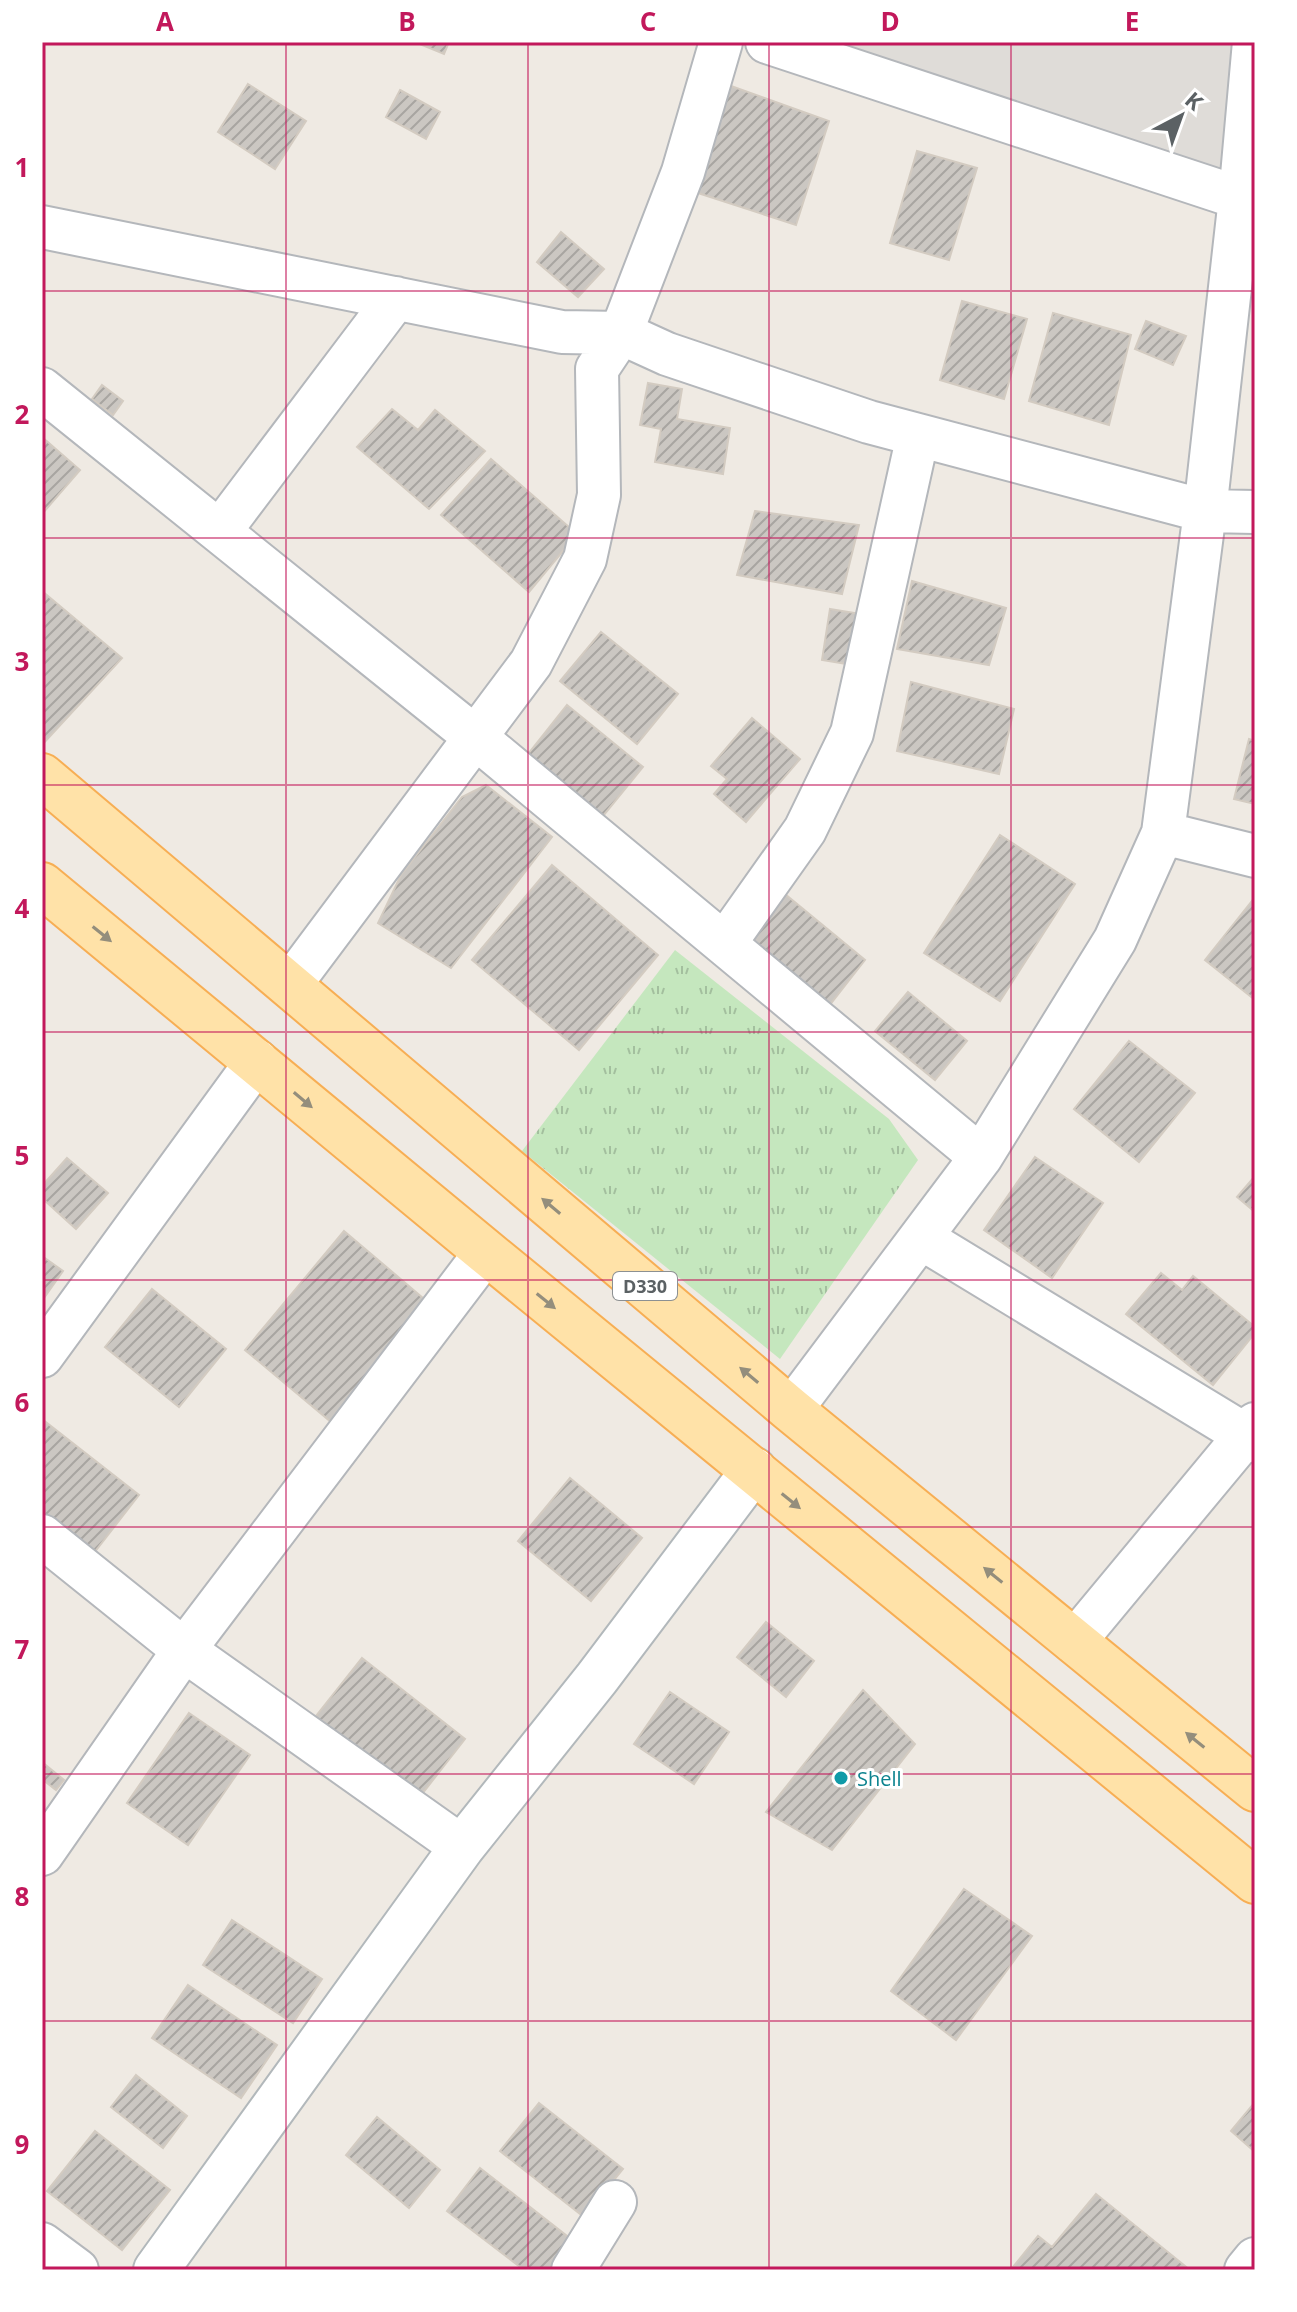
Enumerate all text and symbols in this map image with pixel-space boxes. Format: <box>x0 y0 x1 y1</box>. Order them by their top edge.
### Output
text: A <box>156 3 174 39</box>
text: B <box>398 3 416 39</box>
text: C <box>640 3 656 39</box>
text: D <box>880 3 900 39</box>
text: E <box>1125 3 1139 39</box>
north arrow <box>1141 76 1221 156</box>
text: K <box>1179 84 1210 117</box>
text: 1 <box>15 149 29 185</box>
text: 2 <box>15 396 30 432</box>
text: 3 <box>15 643 29 679</box>
text: 4 <box>15 890 30 926</box>
one-way arrow <box>92 925 112 942</box>
one-way arrow <box>293 1091 313 1108</box>
text: 5 <box>15 1137 29 1173</box>
one-way arrow <box>541 1198 561 1216</box>
road number: D330 <box>613 1272 677 1300</box>
one-way arrow <box>536 1292 556 1309</box>
one-way arrow <box>740 1366 759 1384</box>
text: 6 <box>15 1384 30 1420</box>
one-way arrow <box>781 1492 801 1509</box>
one-way arrow <box>983 1568 1003 1584</box>
text: 7 <box>15 1631 30 1667</box>
one-way arrow <box>1185 1732 1205 1749</box>
place label: Shell <box>857 1765 902 1792</box>
marker: Shell <box>832 1769 850 1787</box>
text: 8 <box>15 1878 29 1914</box>
text: 9 <box>15 2126 29 2162</box>

